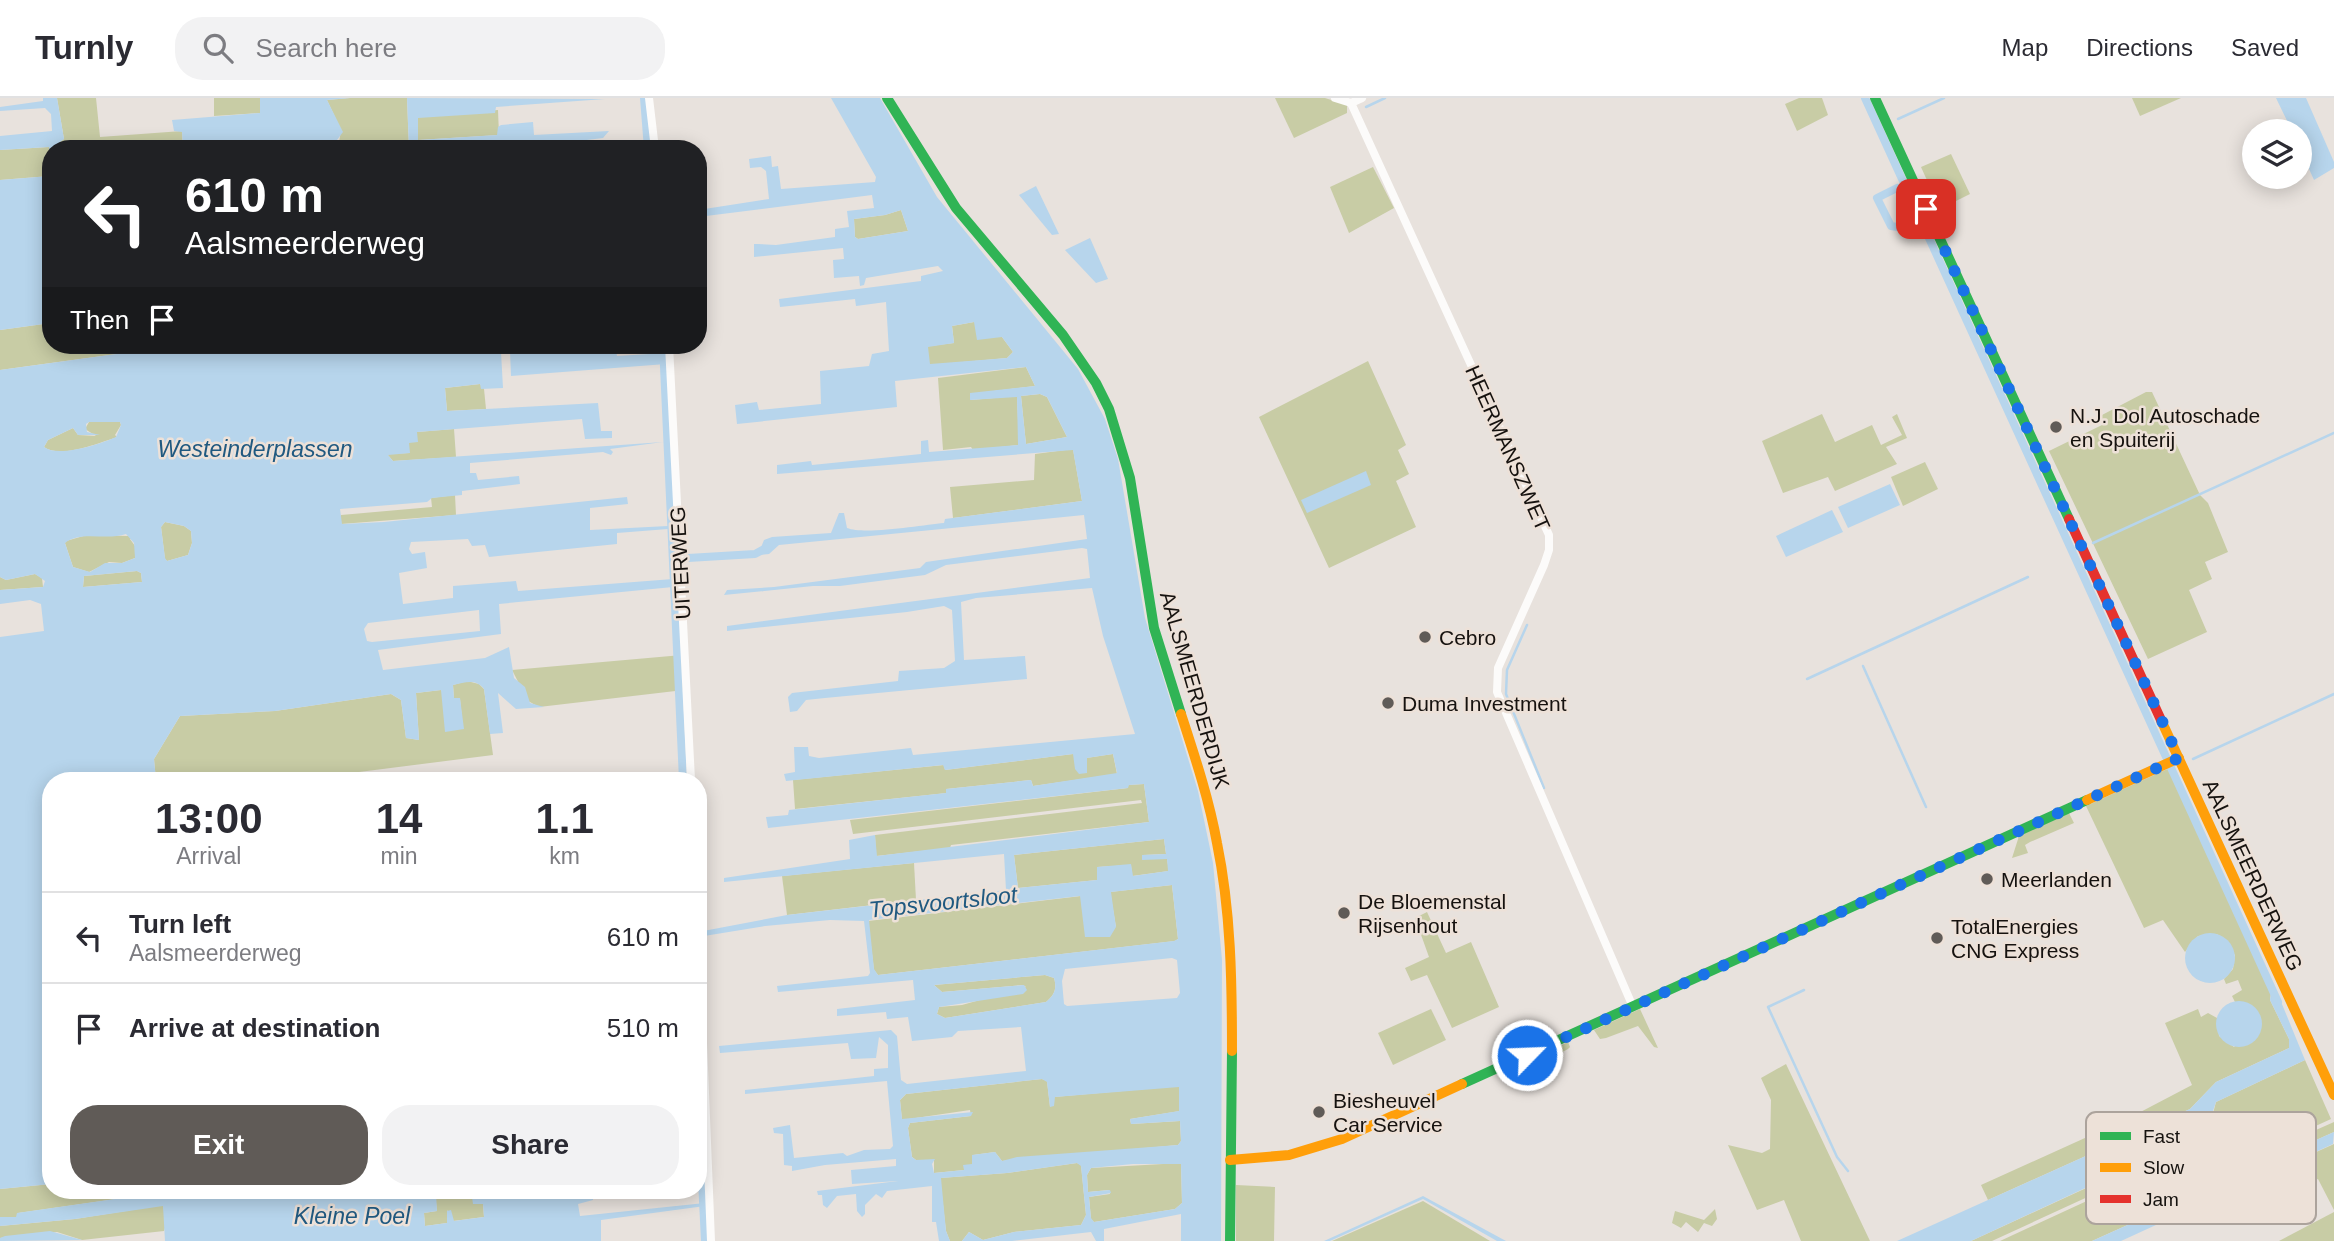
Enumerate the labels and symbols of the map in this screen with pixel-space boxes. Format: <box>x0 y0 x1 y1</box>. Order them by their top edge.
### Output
pin <box>1896 179 1956 239</box>
street label: HEERMANSZWET <box>1461 362 1555 534</box>
place label: N.J. Dol Autoschade en Spuiterij <box>2070 404 2260 451</box>
marker: N.J. Dol Autoschade en Spuiterij <box>2048 419 2064 435</box>
water label: Westeinderplassen <box>157 436 353 462</box>
street label: UITERWEG <box>666 506 694 620</box>
street label: AALSMEERDERDIJK <box>1156 589 1234 791</box>
place label: Cebro <box>1439 626 1496 649</box>
marker: Cebro <box>1417 629 1433 645</box>
place label: Duma Investment <box>1402 692 1567 715</box>
marker: Duma Investment <box>1380 695 1396 711</box>
street label: AALSMEERDERWEG <box>2199 776 2307 974</box>
place label: Meerlanden <box>2001 868 2112 891</box>
marker: Meerlanden <box>1979 871 1995 887</box>
water label: Topsvoortsloot <box>868 881 1020 923</box>
place label: De Bloemenstal Rijsenhout <box>1358 890 1506 937</box>
marker: De Bloemenstal Rijsenhout <box>1336 905 1352 921</box>
place label: TotalEnergies CNG Express <box>1951 915 2079 962</box>
marker: TotalEnergies CNG Express <box>1929 930 1945 946</box>
position arrow <box>1490 1018 1564 1092</box>
place label: Biesheuvel Car Service <box>1333 1089 1443 1136</box>
marker: Biesheuvel Car Service <box>1311 1104 1327 1120</box>
legend <box>2086 1112 2316 1224</box>
text: Fast <box>2143 1126 2181 1147</box>
text: Slow <box>2143 1157 2184 1178</box>
text: Jam <box>2143 1189 2179 1210</box>
water label: Kleine Poel <box>294 1203 411 1229</box>

